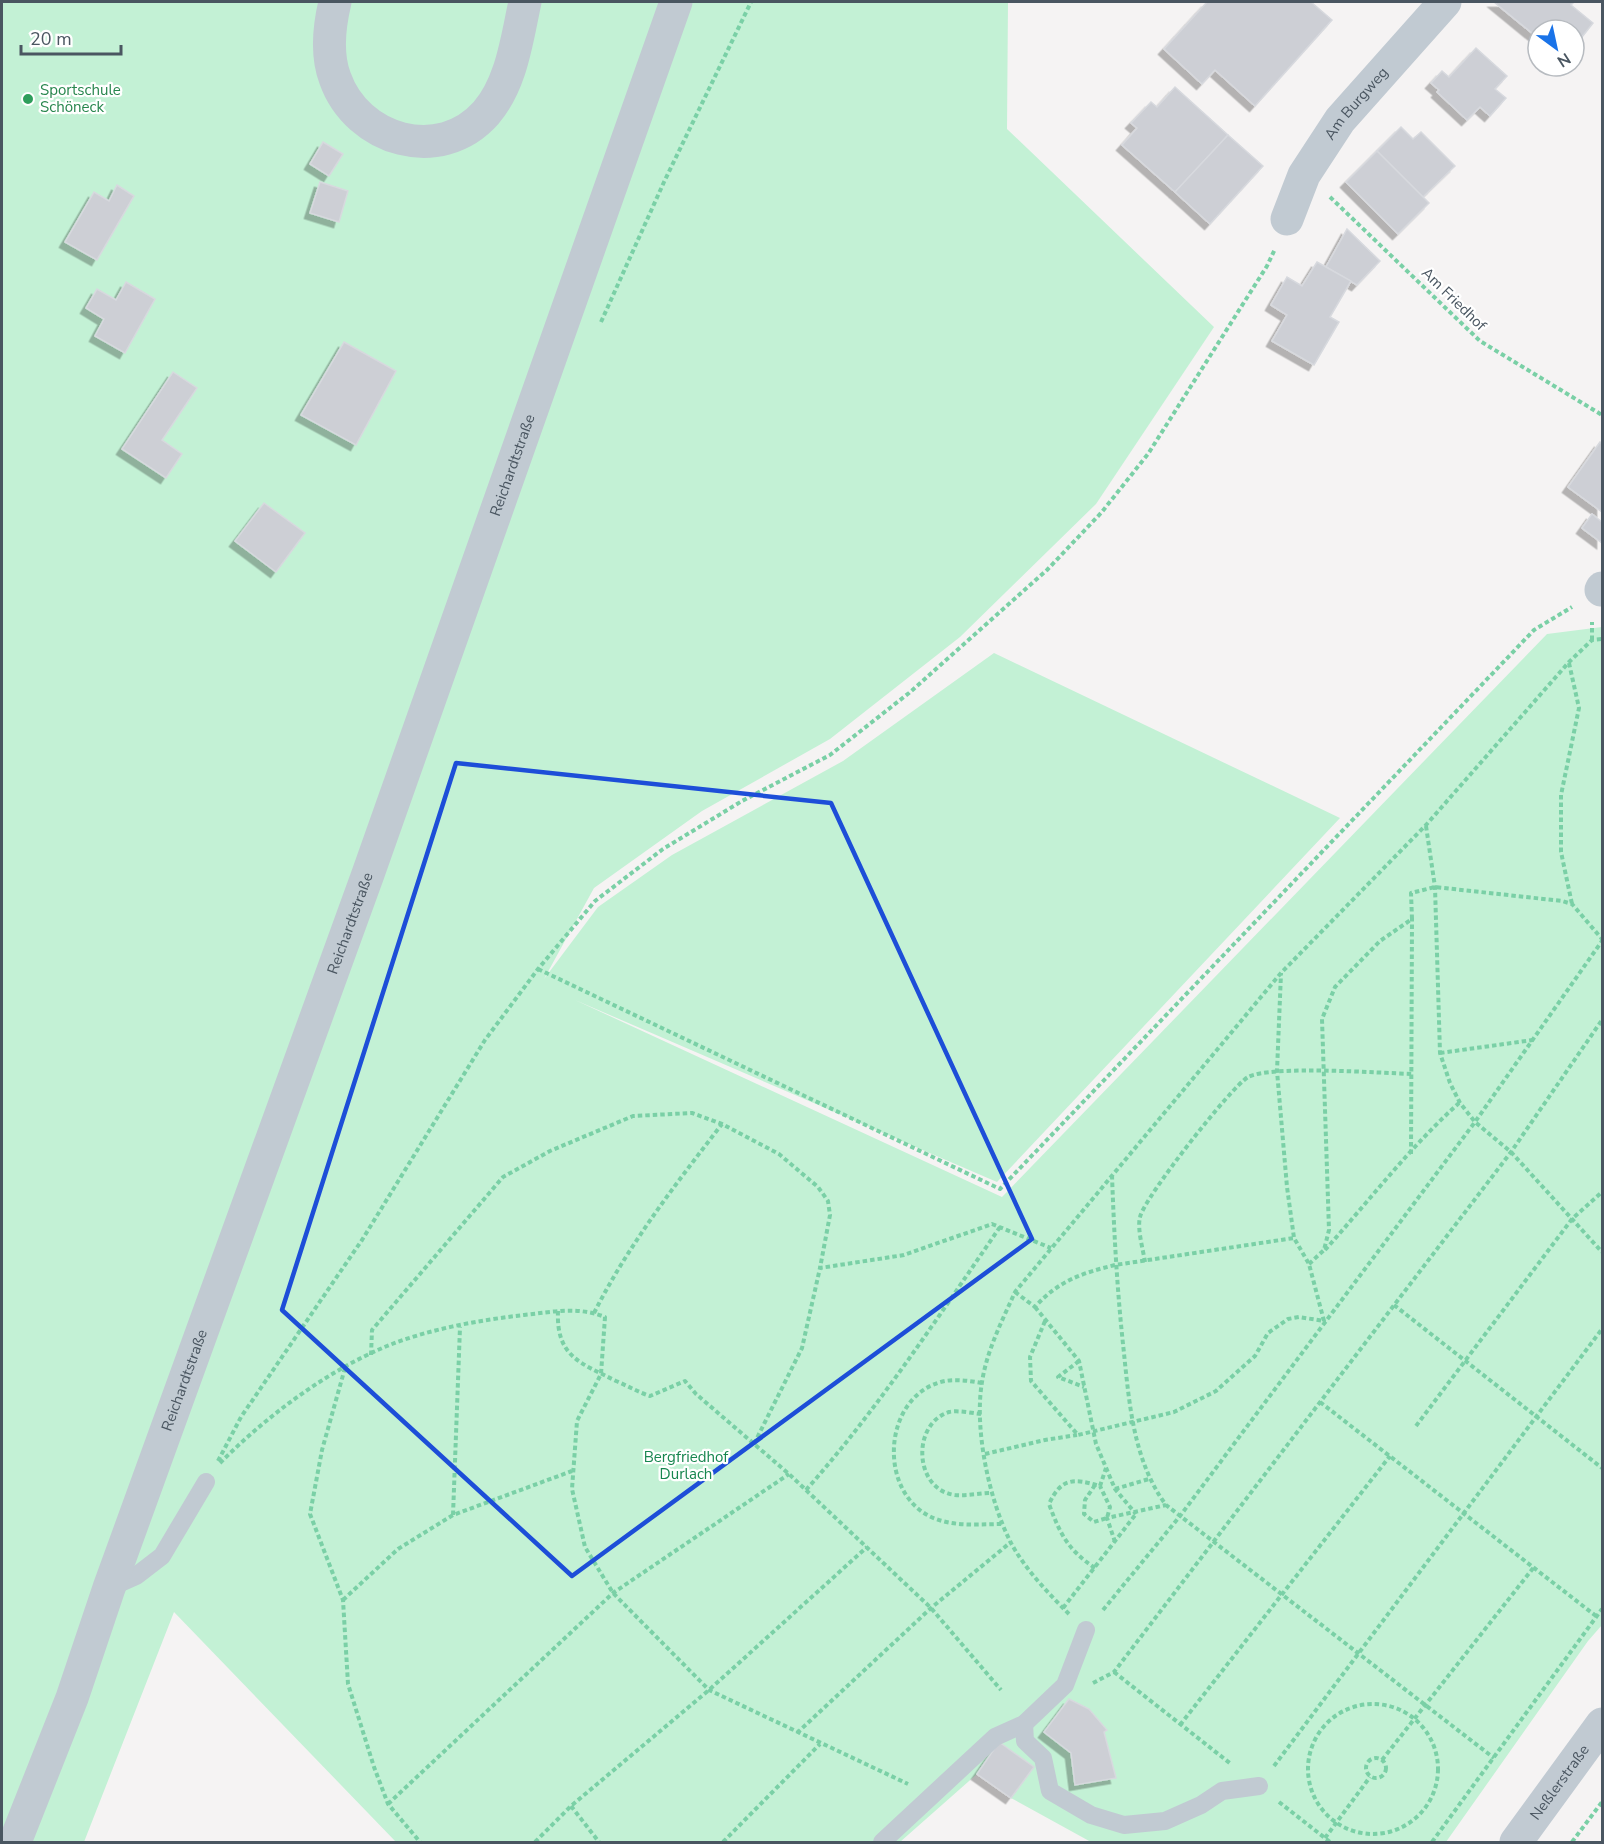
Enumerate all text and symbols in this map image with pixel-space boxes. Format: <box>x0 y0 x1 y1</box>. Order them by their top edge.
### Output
scale bar <box>21 18 122 56</box>
north arrow <box>1526 18 1586 78</box>
text: 20 m <box>30 27 72 51</box>
text: N <box>1553 47 1575 72</box>
street label: Am Burgweg <box>1320 63 1393 144</box>
place label: Sportschule Schöneck <box>40 80 121 117</box>
marker: Sportschule Schöneck <box>21 92 35 106</box>
street label: Am Friedhof <box>1417 263 1492 336</box>
street label: Reichardtstraße <box>485 411 540 519</box>
street label: Reichardtstraße <box>322 870 378 977</box>
street label: Reichardtstraße <box>157 1326 212 1434</box>
park label: Bergfriedhof Durlach <box>644 1447 729 1484</box>
street label: Neßlerstraße <box>1525 1740 1594 1824</box>

